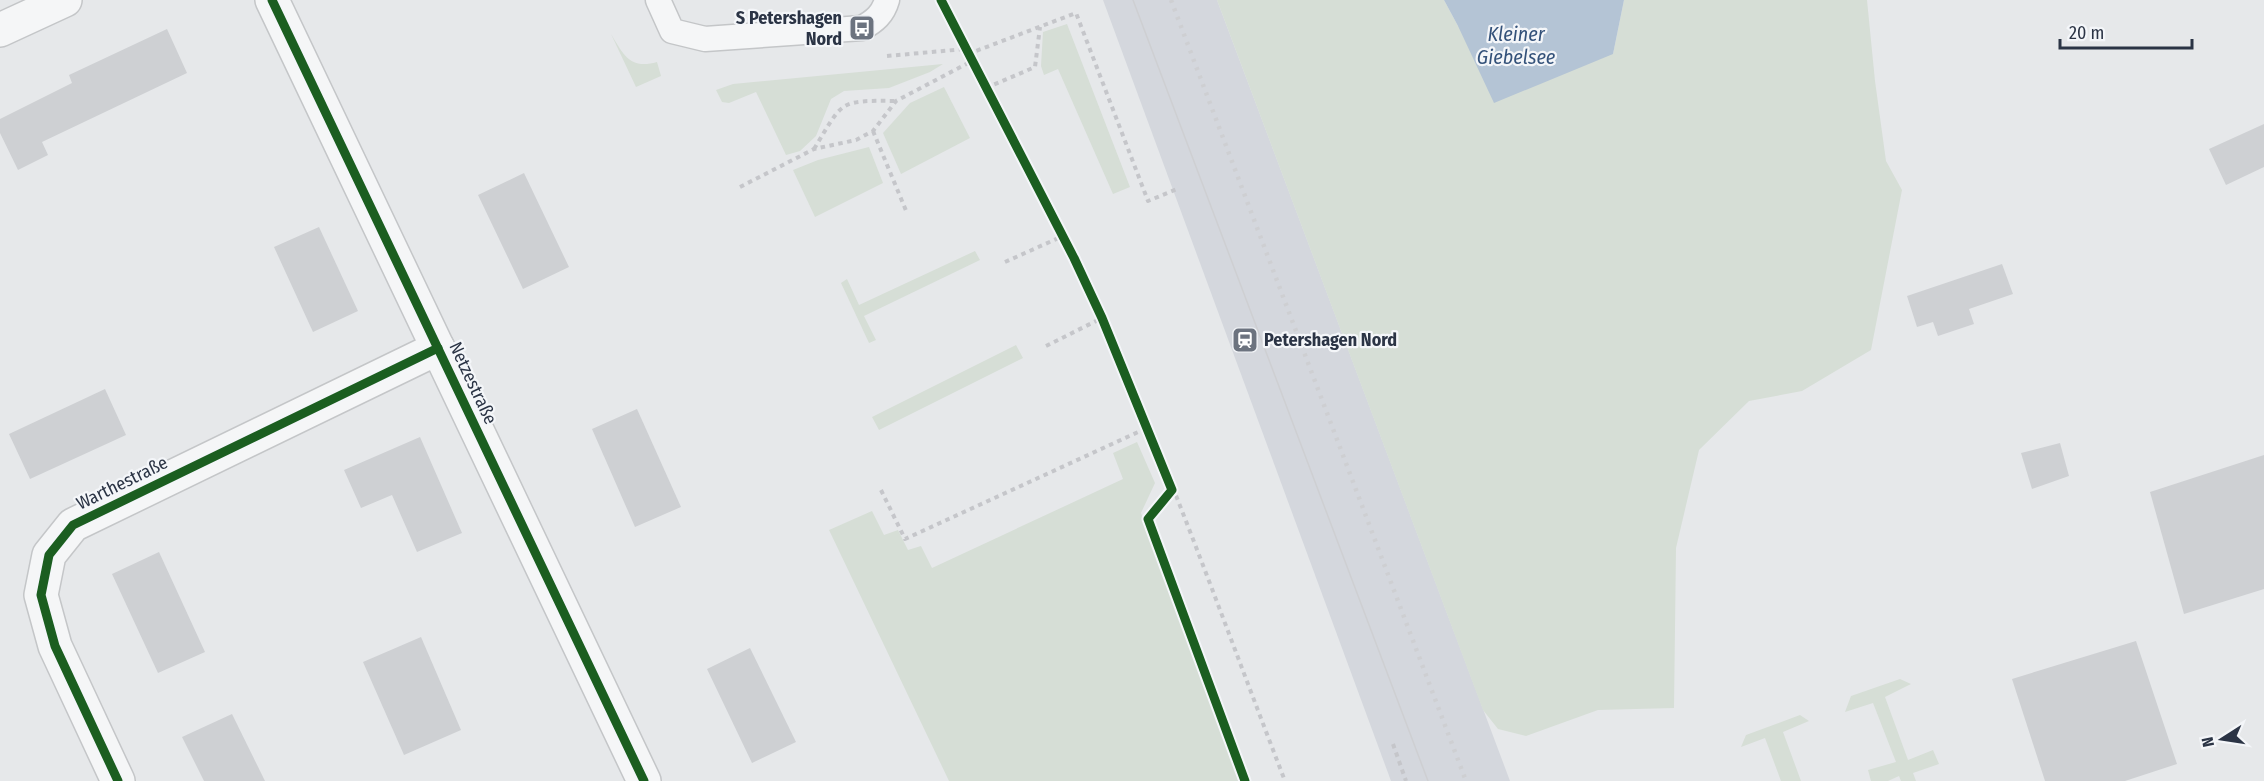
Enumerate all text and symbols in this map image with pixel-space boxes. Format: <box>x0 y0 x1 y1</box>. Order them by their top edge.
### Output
place label: S Petershagen Nord <box>736 7 842 50</box>
scale bar <box>2060 12 2192 50</box>
bus stop icon: S Petershagen Nord <box>847 13 877 43</box>
water label: Kleiner Giebelsee <box>1477 22 1556 69</box>
text: 20 m <box>2069 22 2104 44</box>
station icon: Petershagen Nord <box>1230 325 1260 355</box>
place label: Petershagen Nord <box>1264 329 1397 351</box>
street label: Netzestraße <box>444 338 502 428</box>
street label: Warthestraße <box>73 451 171 515</box>
north arrow <box>2192 709 2252 769</box>
text: N <box>2198 735 2218 749</box>

